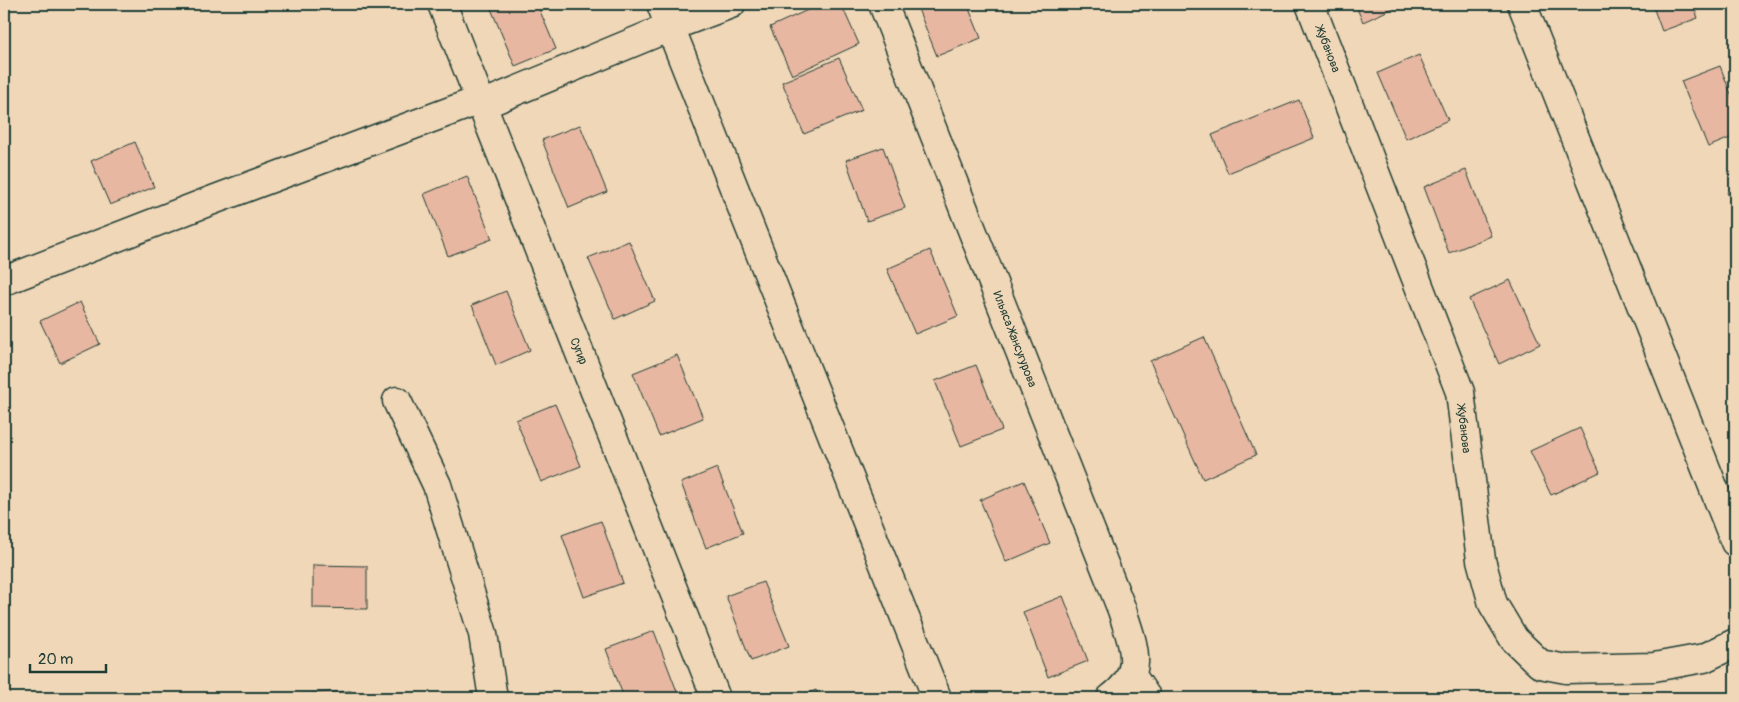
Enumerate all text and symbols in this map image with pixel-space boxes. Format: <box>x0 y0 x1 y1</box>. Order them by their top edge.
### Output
street label: Жубанова <box>1311 22 1343 75</box>
street label: Ильяса Жансугурова <box>989 289 1040 390</box>
street label: Сугир <box>566 336 591 367</box>
street label: Жубанова <box>1453 402 1474 455</box>
scale bar <box>30 642 106 674</box>
text: 20 m <box>38 650 73 669</box>

